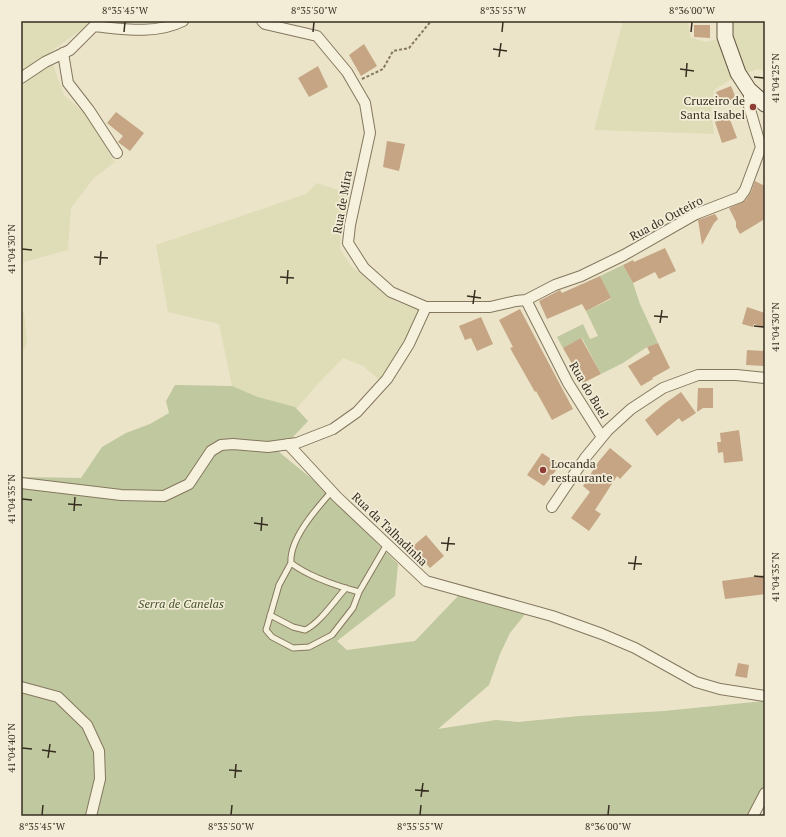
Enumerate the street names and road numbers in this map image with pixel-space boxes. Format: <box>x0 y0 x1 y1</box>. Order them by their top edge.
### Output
street label: Rua de Mira <box>329 169 355 235</box>
street label: Rua do Outeiro <box>627 192 706 244</box>
street label: Rua do Buel <box>566 359 612 421</box>
street label: Rua da Talhadinha <box>349 489 431 569</box>

